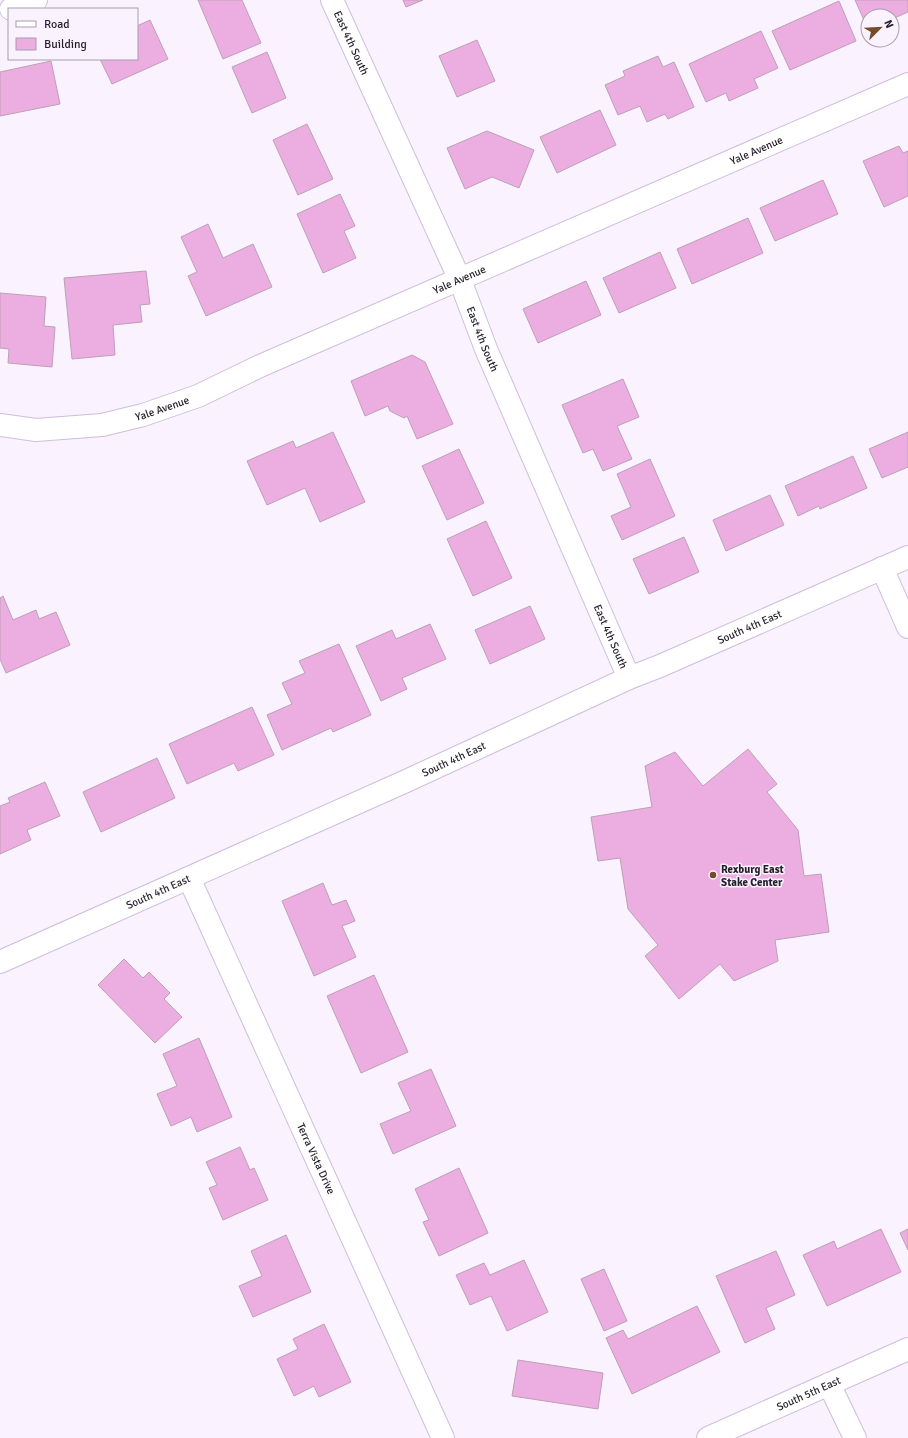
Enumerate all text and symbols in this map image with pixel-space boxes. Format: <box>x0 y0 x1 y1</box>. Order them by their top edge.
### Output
legend <box>8 8 138 60</box>
north arrow <box>860 8 900 48</box>
street label: East 4th South <box>331 9 371 77</box>
text: Road <box>44 17 70 32</box>
text: N <box>881 18 896 30</box>
text: Building <box>44 37 87 52</box>
street label: Yale Avenue <box>728 133 785 168</box>
street label: Yale Avenue <box>431 263 488 297</box>
street label: East 4th South <box>464 305 501 374</box>
street label: Yale Avenue <box>134 394 191 424</box>
street label: East 4th South <box>591 602 630 671</box>
street label: South 4th East <box>715 607 784 647</box>
street label: South 4th East <box>420 739 488 780</box>
place label: Rexburg East Stake Center <box>721 863 784 889</box>
marker: Rexburg East Stake Center <box>708 870 718 880</box>
street label: South 4th East <box>124 872 192 912</box>
street label: Terra Vista Drive <box>294 1121 338 1196</box>
street label: South 5th East <box>775 1374 843 1414</box>

